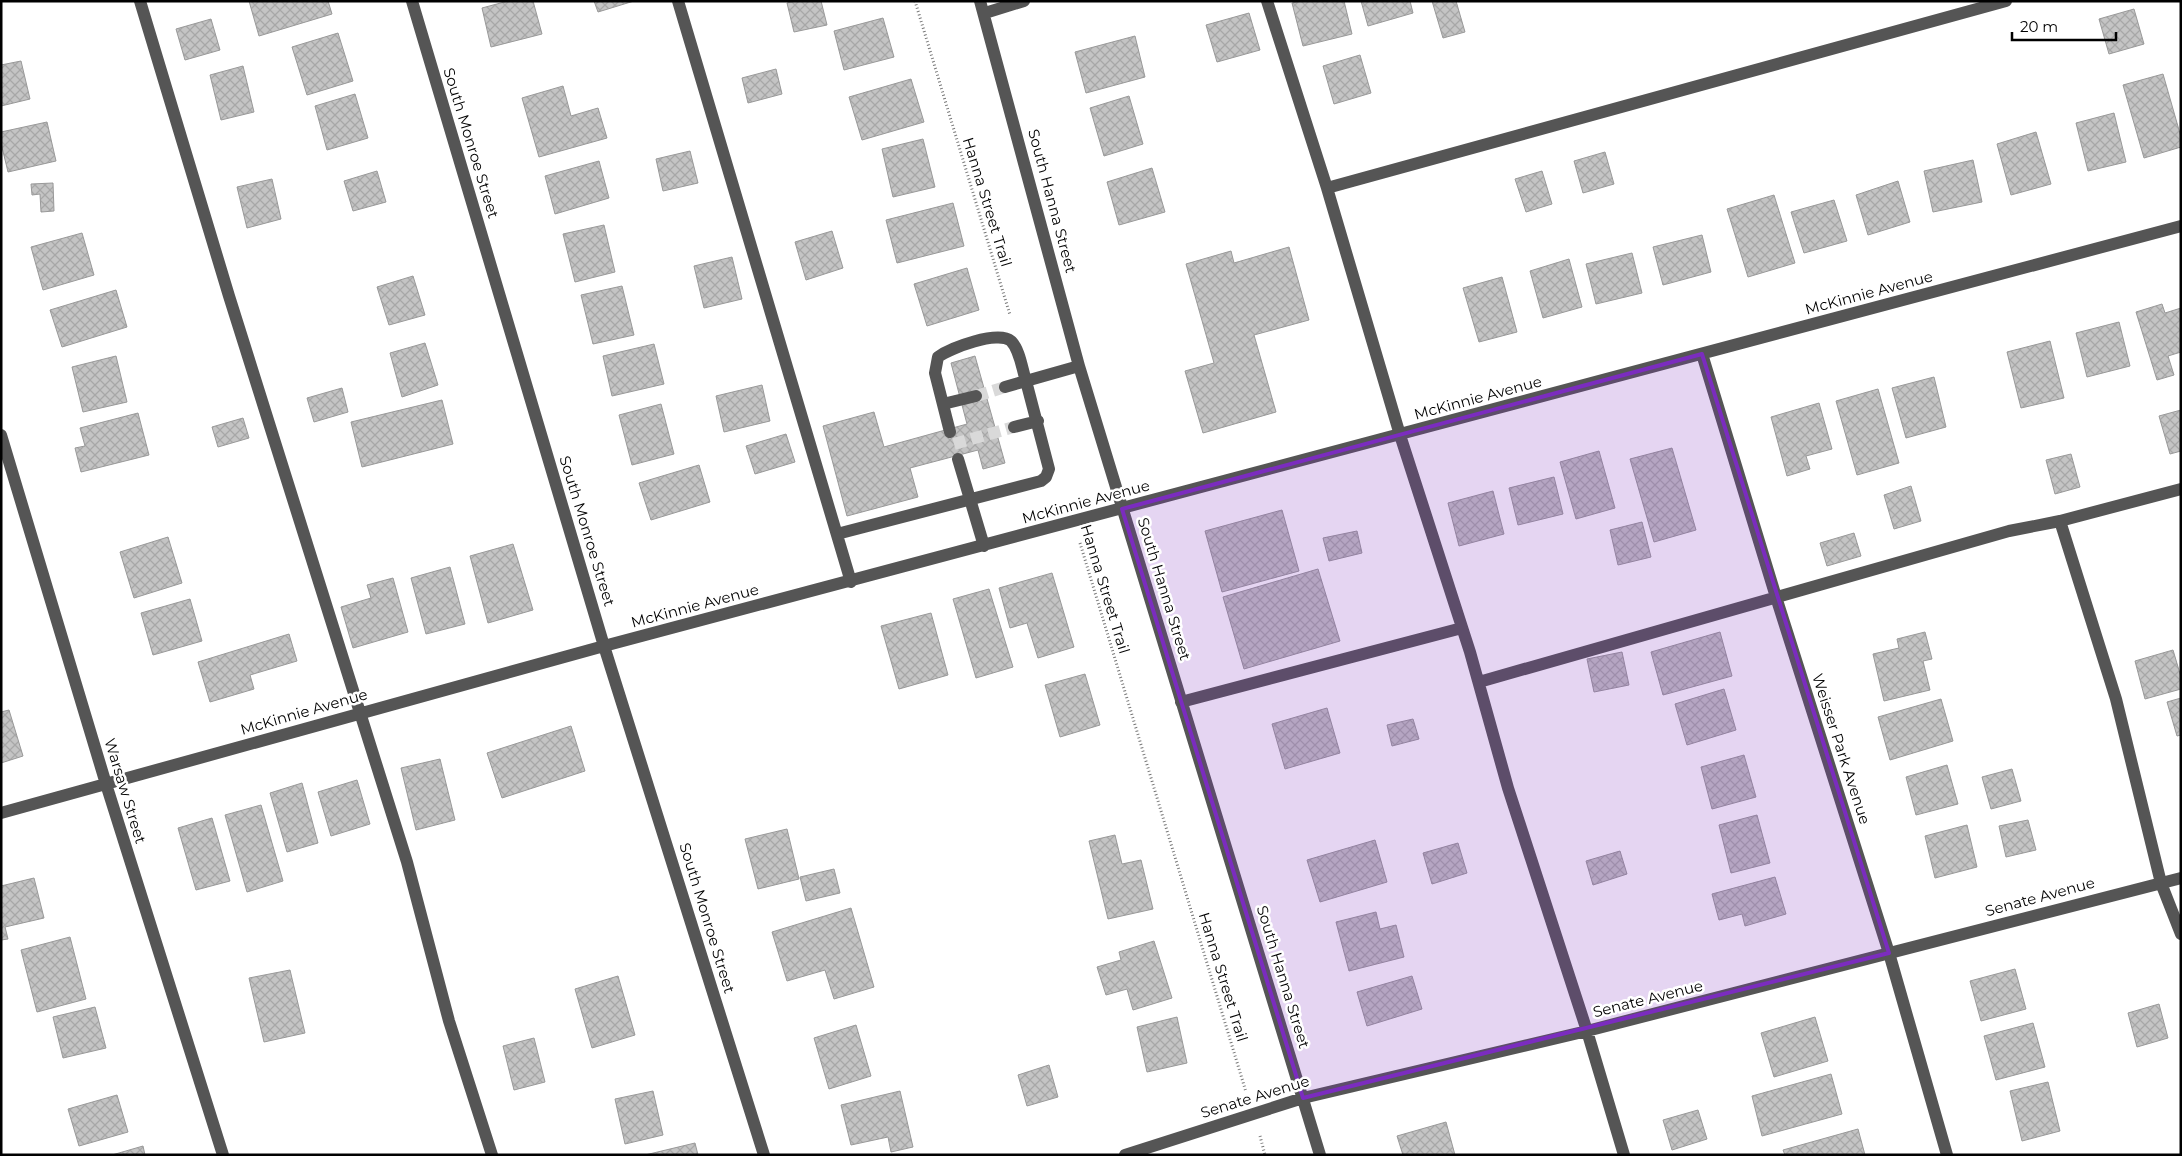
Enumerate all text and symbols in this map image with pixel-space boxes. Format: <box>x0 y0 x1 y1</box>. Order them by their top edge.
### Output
scale bar <box>2012 10 2116 42</box>
text: 20 m <box>2020 17 2058 36</box>
street label: South Monroe Street <box>440 65 503 220</box>
street label: South Hanna Street <box>1024 127 1081 275</box>
street label: Hanna Street Trail <box>959 135 1016 269</box>
street label: McKinnie Avenue <box>1803 266 1935 319</box>
street label: McKinnie Avenue <box>1412 371 1544 424</box>
street label: South Monroe Street <box>556 453 619 608</box>
street label: McKinnie Avenue <box>1020 475 1152 528</box>
street label: South Hanna Street <box>1134 515 1195 663</box>
street label: Hanna Street Trail <box>1077 522 1134 656</box>
street label: McKinnie Avenue <box>629 579 761 632</box>
street label: Weisser Park Avenue <box>1808 671 1875 827</box>
street label: McKinnie Avenue <box>238 684 370 739</box>
street label: Warsaw Street <box>100 736 151 846</box>
street label: South Monroe Street <box>676 840 739 995</box>
street label: Senate Avenue <box>1983 873 2097 920</box>
street label: South Hanna Street <box>1253 903 1314 1051</box>
street label: Hanna Street Trail <box>1195 910 1252 1044</box>
street label: Senate Avenue <box>1591 976 1705 1021</box>
street label: Senate Avenue <box>1198 1071 1312 1122</box>

